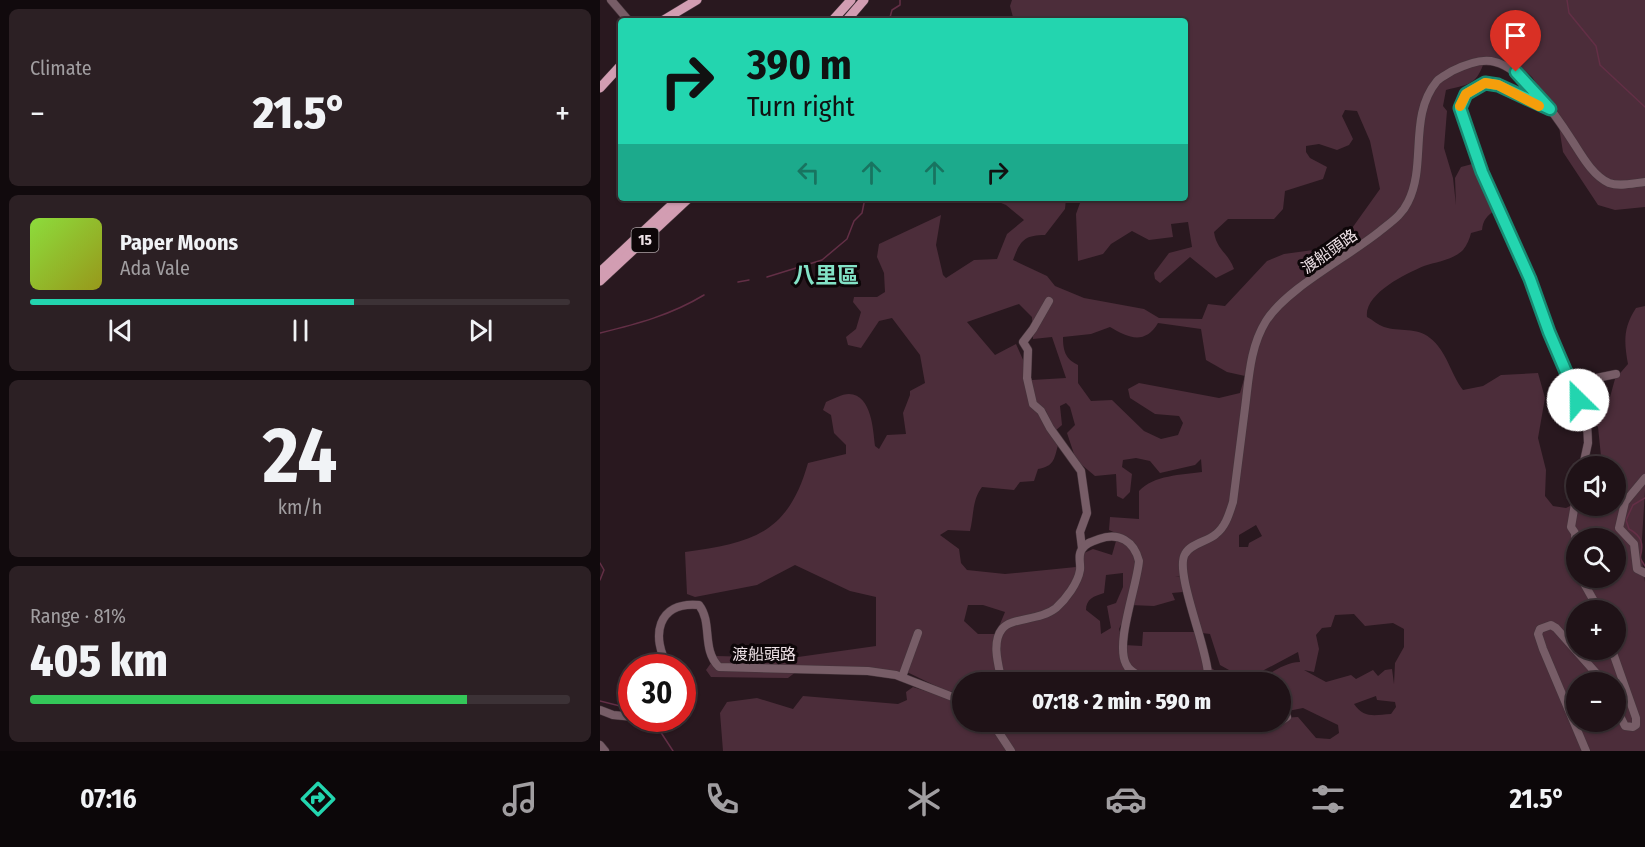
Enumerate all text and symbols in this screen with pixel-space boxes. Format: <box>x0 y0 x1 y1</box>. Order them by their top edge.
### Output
pin <box>1490 10 1541 72</box>
icon: arrive <box>1499 19 1532 52</box>
text: 390 m <box>747 40 852 90</box>
icon: right <box>648 42 726 120</box>
text: Climate <box>30 56 92 80</box>
text: 21.5° <box>253 86 347 140</box>
text: Turn right <box>747 91 855 123</box>
text: − <box>30 94 45 134</box>
text: + <box>555 94 570 134</box>
icon: left <box>792 156 825 189</box>
icon: ahead <box>855 156 888 189</box>
icon: ahead <box>918 156 951 189</box>
icon: right <box>981 156 1014 189</box>
street label: 渡船頭路 <box>1298 225 1361 278</box>
road number: 15 <box>632 228 658 252</box>
text: Paper Moons <box>120 229 238 256</box>
text: Ada Vale <box>120 256 190 280</box>
district label: 八里區 <box>793 262 859 289</box>
icon: previous <box>104 314 137 347</box>
icon: pause <box>284 314 317 347</box>
icon: next <box>464 314 497 347</box>
position arrow <box>1546 368 1610 432</box>
text: 24 <box>263 409 337 503</box>
map controls <box>1566 456 1626 732</box>
button: sound <box>1566 456 1626 516</box>
text: km/h <box>278 495 322 519</box>
button: search <box>1566 528 1626 588</box>
button: + <box>1566 600 1626 660</box>
text: Range · 81% <box>30 604 126 628</box>
text: 405 km <box>30 634 168 688</box>
street label: 渡船頭路 <box>732 645 796 664</box>
speed limit sign: 30 <box>618 654 696 732</box>
button: − <box>1566 672 1626 732</box>
text: 07:18 · 2 min · 590 m <box>1032 688 1211 715</box>
icon: directions <box>297 778 339 820</box>
icon: music <box>499 778 541 820</box>
icon: phone <box>701 778 743 820</box>
icon: climate <box>903 778 945 820</box>
icon: car <box>1105 778 1147 820</box>
icon: filters <box>1307 778 1349 820</box>
text: 07:16 <box>80 783 137 815</box>
text: 21.5° <box>1509 783 1565 815</box>

